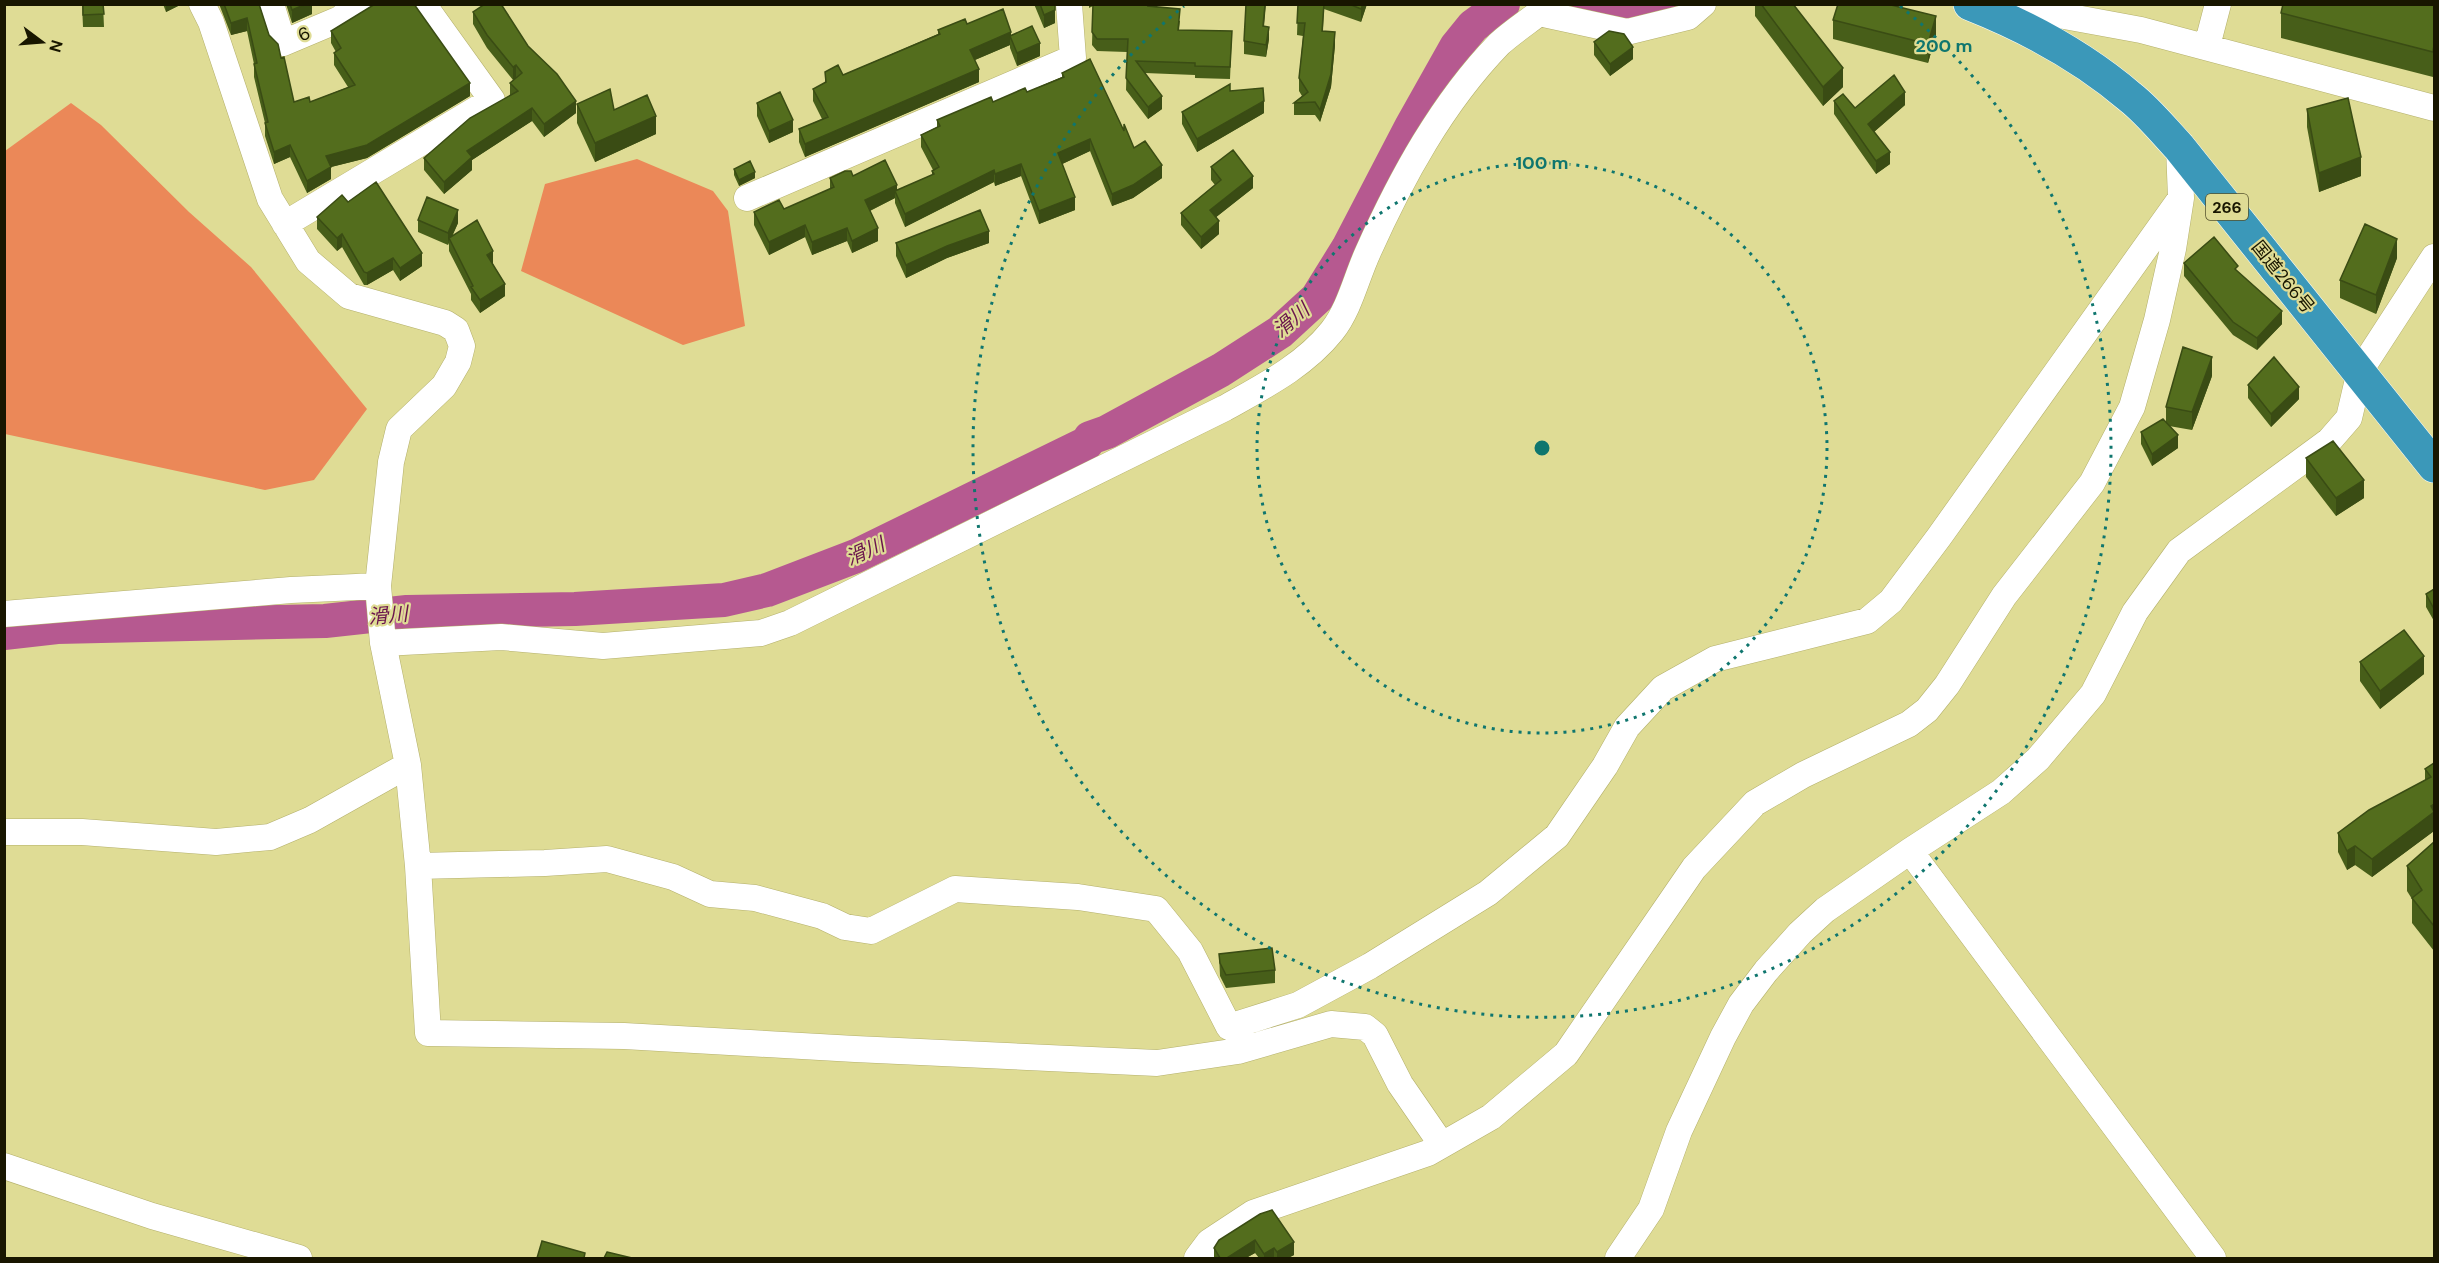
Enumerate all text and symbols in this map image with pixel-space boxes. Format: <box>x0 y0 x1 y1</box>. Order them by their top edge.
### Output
north arrow <box>12 12 72 72</box>
street label: 6 <box>294 21 314 47</box>
text: 200 m <box>1916 34 1972 58</box>
text: N <box>44 37 68 55</box>
text: 100 m <box>1515 151 1569 175</box>
road number: 266 <box>2206 194 2248 220</box>
street label: 国道266号 <box>2246 236 2320 318</box>
water label: 滑川 <box>1267 296 1316 343</box>
centre of rings <box>1532 438 1552 458</box>
water label: 滑川 <box>841 530 890 571</box>
water label: 滑川 <box>367 600 411 630</box>

